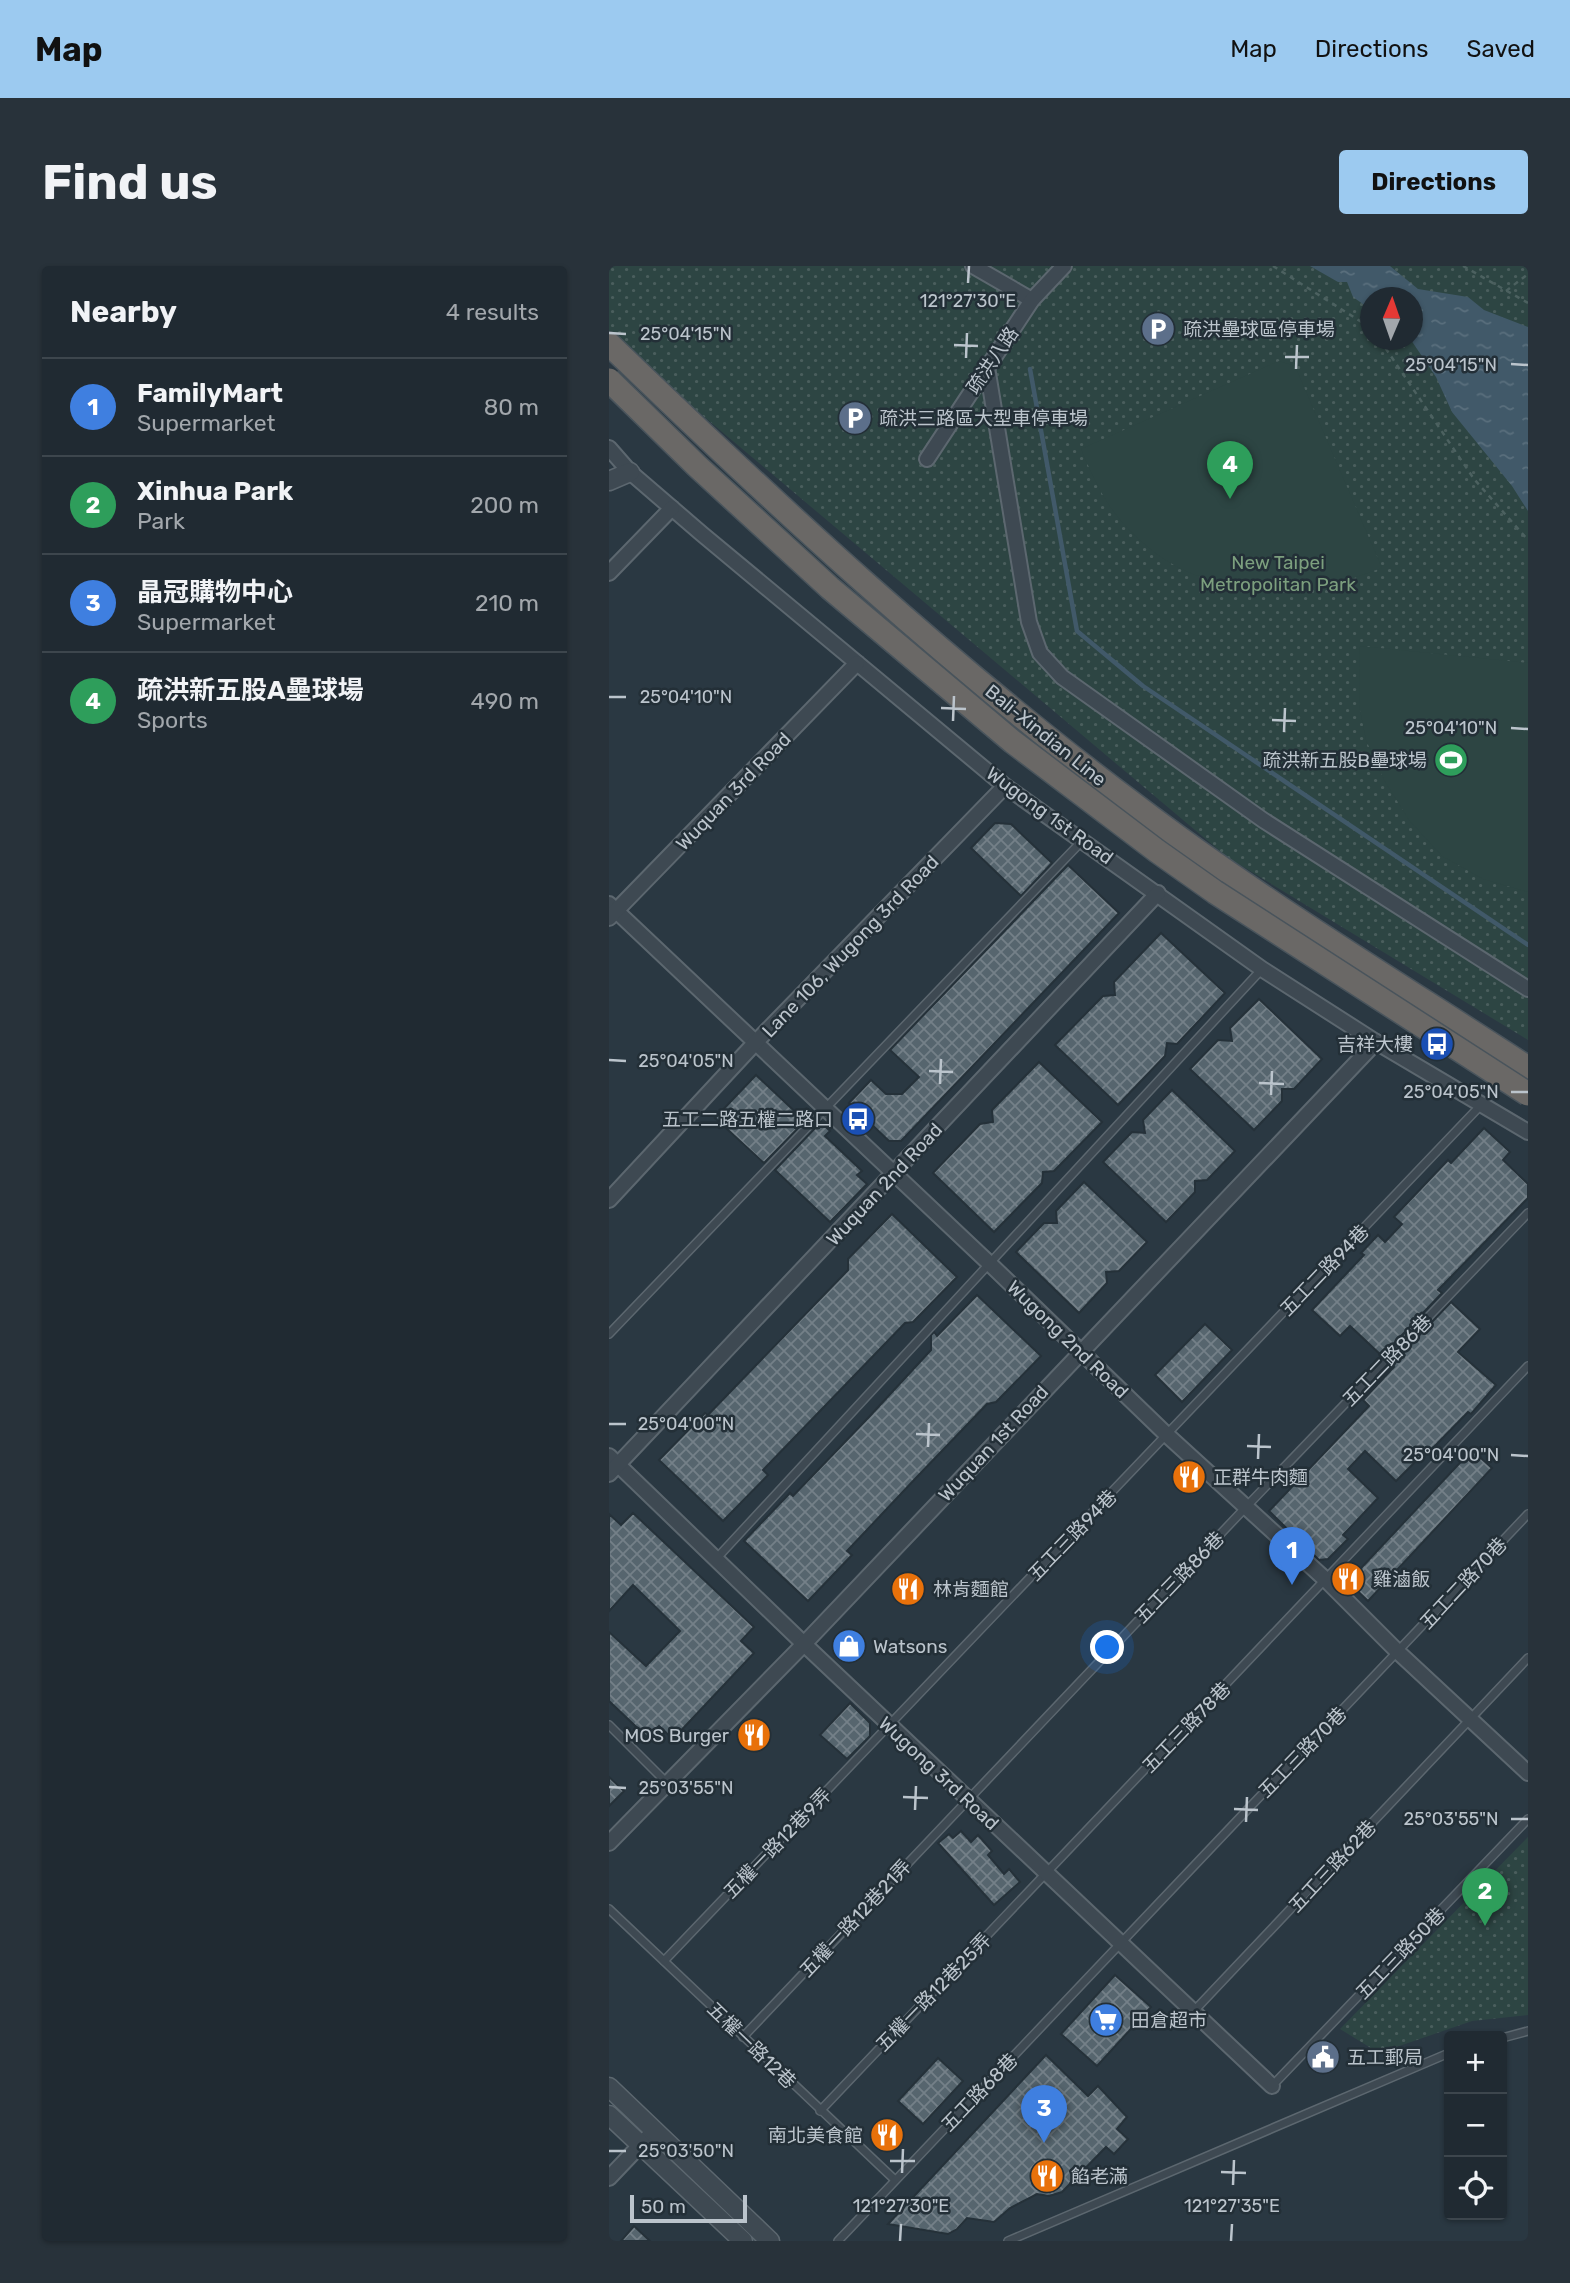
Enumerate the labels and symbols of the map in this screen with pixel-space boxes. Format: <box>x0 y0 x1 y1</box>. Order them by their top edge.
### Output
north arrow <box>1360 287 1423 350</box>
text: 121°27'30"E <box>920 290 1016 312</box>
parking icon: 疏洪壘球區停車場 <box>1139 310 1177 348</box>
place label: 疏洪壘球區停車場 <box>1183 318 1335 341</box>
street label: 疏洪八路 <box>962 322 1023 398</box>
text: 25°04'15"N <box>640 323 732 345</box>
text: 25°04'15"N <box>1405 354 1497 376</box>
parking icon: 疏洪三路區大型車停車場 <box>836 399 874 437</box>
place label: 疏洪三路區大型車停車場 <box>879 407 1088 430</box>
pin: 4 <box>1207 441 1253 499</box>
park label: New Taipei Metropolitan Park <box>1200 551 1356 596</box>
street label: Bali-Xindian Line <box>981 680 1111 791</box>
text: 25°04'10"N <box>640 686 732 708</box>
text: 25°04'10"N <box>1405 717 1497 739</box>
street label: Wuquan 3rd Road <box>671 727 796 855</box>
sports icon: 疏洪新五股B壘球場 <box>1432 741 1470 779</box>
place label: 疏洪新五股B壘球場 <box>1262 749 1427 772</box>
street label: Wugong 1st Road <box>982 762 1118 869</box>
street label: Lane 106, Wugong 3rd Road <box>757 850 944 1042</box>
bus stop icon: 吉祥大樓 <box>1418 1025 1456 1063</box>
place label: 吉祥大樓 <box>1337 1033 1413 1056</box>
text: 25°04'05"N <box>638 1050 734 1072</box>
text: 25°04'05"N <box>1403 1081 1499 1103</box>
bus stop icon: 五工二路五權二路口 <box>839 1100 877 1138</box>
place label: 五工二路五權二路口 <box>662 1108 833 1131</box>
street label: Wuquan 2nd Road <box>822 1118 947 1251</box>
street label: 五工二路94巷 <box>1275 1220 1374 1321</box>
street label: Wugong 2nd Road <box>1002 1276 1133 1403</box>
street label: 五工二路86巷 <box>1338 1310 1437 1411</box>
street label: Wuquan 1st Road <box>934 1380 1053 1506</box>
text: 25°04'00"N <box>638 1413 734 1435</box>
text: 25°04'00"N <box>1403 1444 1499 1466</box>
restaurant icon: 正群牛肉麵 <box>1170 1458 1208 1496</box>
place label: 正群牛肉麵 <box>1213 1466 1308 1489</box>
street label: 五工三路94巷 <box>1023 1485 1122 1586</box>
street label: 五工三路86巷 <box>1130 1527 1229 1628</box>
pin: 1 <box>1269 1527 1315 1585</box>
street label: 五工二路70巷 <box>1415 1533 1512 1634</box>
restaurant icon: 雞滷飯 <box>1329 1560 1367 1598</box>
place label: 雞滷飯 <box>1373 1568 1430 1591</box>
restaurant icon: 林肯麵館 <box>889 1570 927 1608</box>
place label: 林肯麵館 <box>933 1578 1009 1601</box>
shop icon: Watsons <box>830 1627 868 1665</box>
your location <box>1090 1630 1124 1664</box>
place label: Watsons <box>873 1635 947 1658</box>
street label: 五工三路78巷 <box>1138 1677 1235 1777</box>
street label: 五工三路70巷 <box>1254 1702 1351 1802</box>
street label: Wugong 3rd Road <box>874 1712 1003 1835</box>
restaurant icon: MOS Burger <box>735 1716 773 1754</box>
place label: MOS Burger <box>624 1724 730 1747</box>
text: 25°03'55"N <box>638 1777 734 1799</box>
street label: 五權一路12巷9弄 <box>719 1783 836 1903</box>
text: 25°03'55"N <box>1403 1808 1499 1830</box>
street label: 五工三路62巷 <box>1284 1815 1381 1917</box>
street label: 五權一路12巷21弄 <box>795 1855 916 1982</box>
pin: 2 <box>1462 1868 1508 1926</box>
street label: 五工三路50巷 <box>1351 1903 1450 2004</box>
street label: 五權一路12巷25弄 <box>871 1928 996 2056</box>
street label: 五權一路12巷 <box>703 1997 801 2093</box>
supermarket icon: 田倉超市 <box>1087 2001 1125 2039</box>
place label: 田倉超市 <box>1131 2009 1207 2032</box>
public building icon: 五工郵局 <box>1304 2038 1342 2076</box>
place label: 五工郵局 <box>1347 2046 1423 2069</box>
street label: 五工路68巷 <box>937 2049 1022 2136</box>
pin: 3 <box>1021 2085 1067 2143</box>
restaurant icon: 南北美食館 <box>868 2116 906 2154</box>
place label: 南北美食館 <box>768 2124 863 2147</box>
text: 25°03'50"N <box>638 2140 734 2162</box>
restaurant icon: 餡老滿 <box>1028 2157 1066 2195</box>
place label: 餡老滿 <box>1071 2165 1128 2188</box>
scale bar <box>630 2192 747 2224</box>
text: 121°27'30"E <box>853 2195 949 2217</box>
text: 121°27'35"E <box>1184 2195 1280 2217</box>

